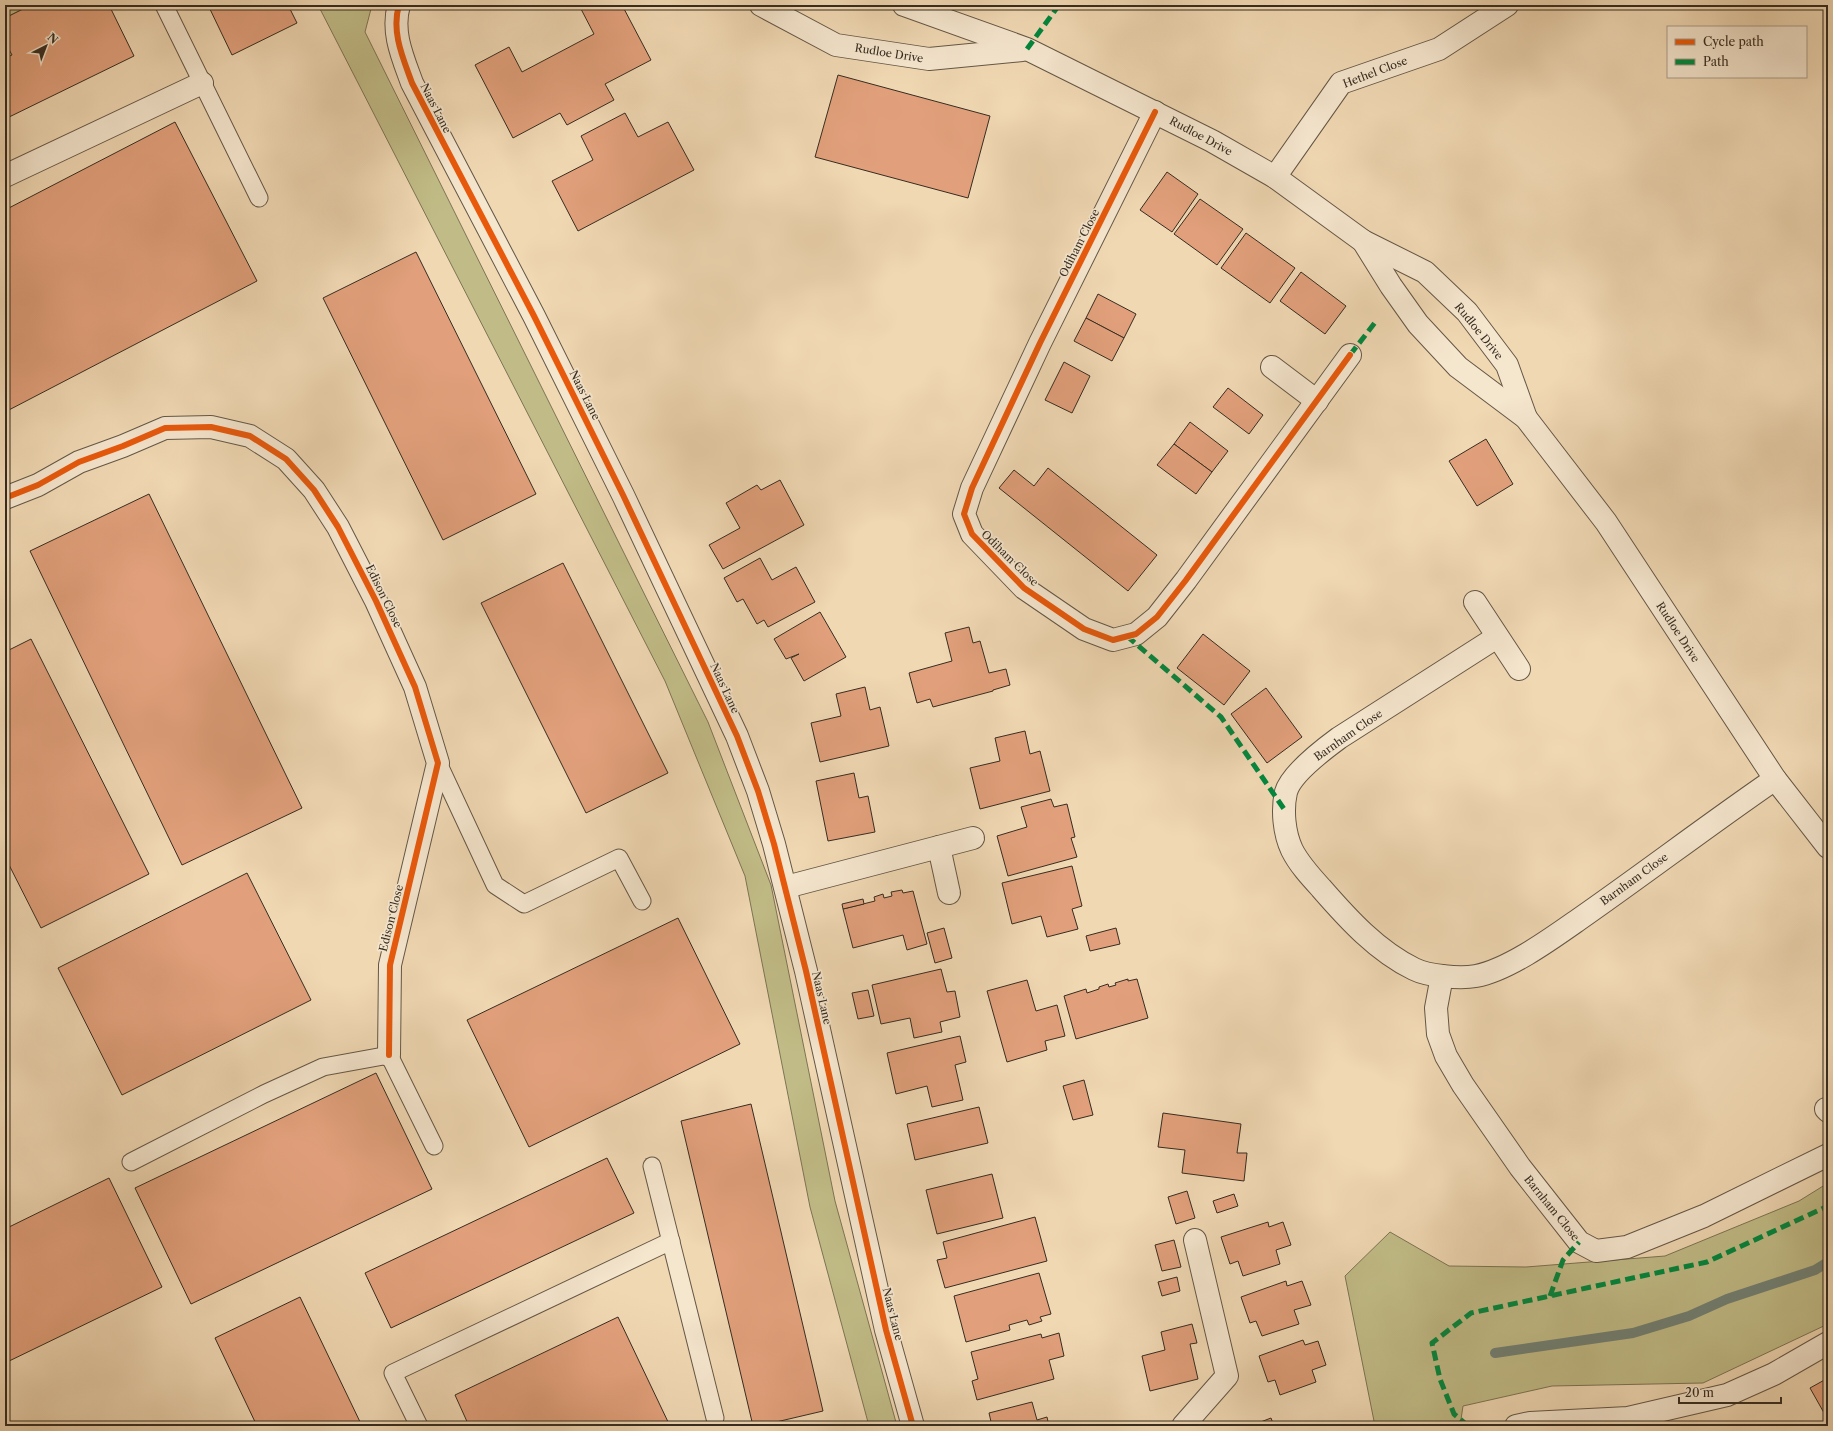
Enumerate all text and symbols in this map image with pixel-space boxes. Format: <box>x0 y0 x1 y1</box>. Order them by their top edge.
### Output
north arrow <box>26 26 66 66</box>
legend <box>1667 26 1807 78</box>
text: N <box>44 30 61 47</box>
text: Cycle path <box>1703 34 1764 49</box>
street label: Rudloe Drive <box>854 41 924 65</box>
street label: Hethel Close <box>1341 53 1409 91</box>
text: Path <box>1703 54 1729 69</box>
street label: Naas Lane <box>417 81 455 135</box>
street label: Rudloe Drive <box>1167 114 1235 158</box>
street label: Odiham Close <box>1056 207 1102 279</box>
street label: Rudloe Drive <box>1452 300 1506 362</box>
street label: Naas Lane <box>566 368 604 422</box>
street label: Odiham Close <box>978 527 1042 589</box>
street label: Edison Close <box>363 562 405 630</box>
street label: Rudloe Drive <box>1653 599 1703 665</box>
street label: Naas Lane <box>707 660 743 716</box>
street label: Barnham Close <box>1311 706 1385 764</box>
street label: Barnham Close <box>1597 850 1671 908</box>
street label: Edison Close <box>376 883 406 953</box>
street label: Naas Lane <box>809 970 835 1026</box>
street label: Barnham Close <box>1521 1172 1583 1244</box>
street label: Naas Lane <box>880 1286 906 1342</box>
scale bar <box>1679 1379 1781 1405</box>
text: 20 m <box>1685 1385 1714 1400</box>

